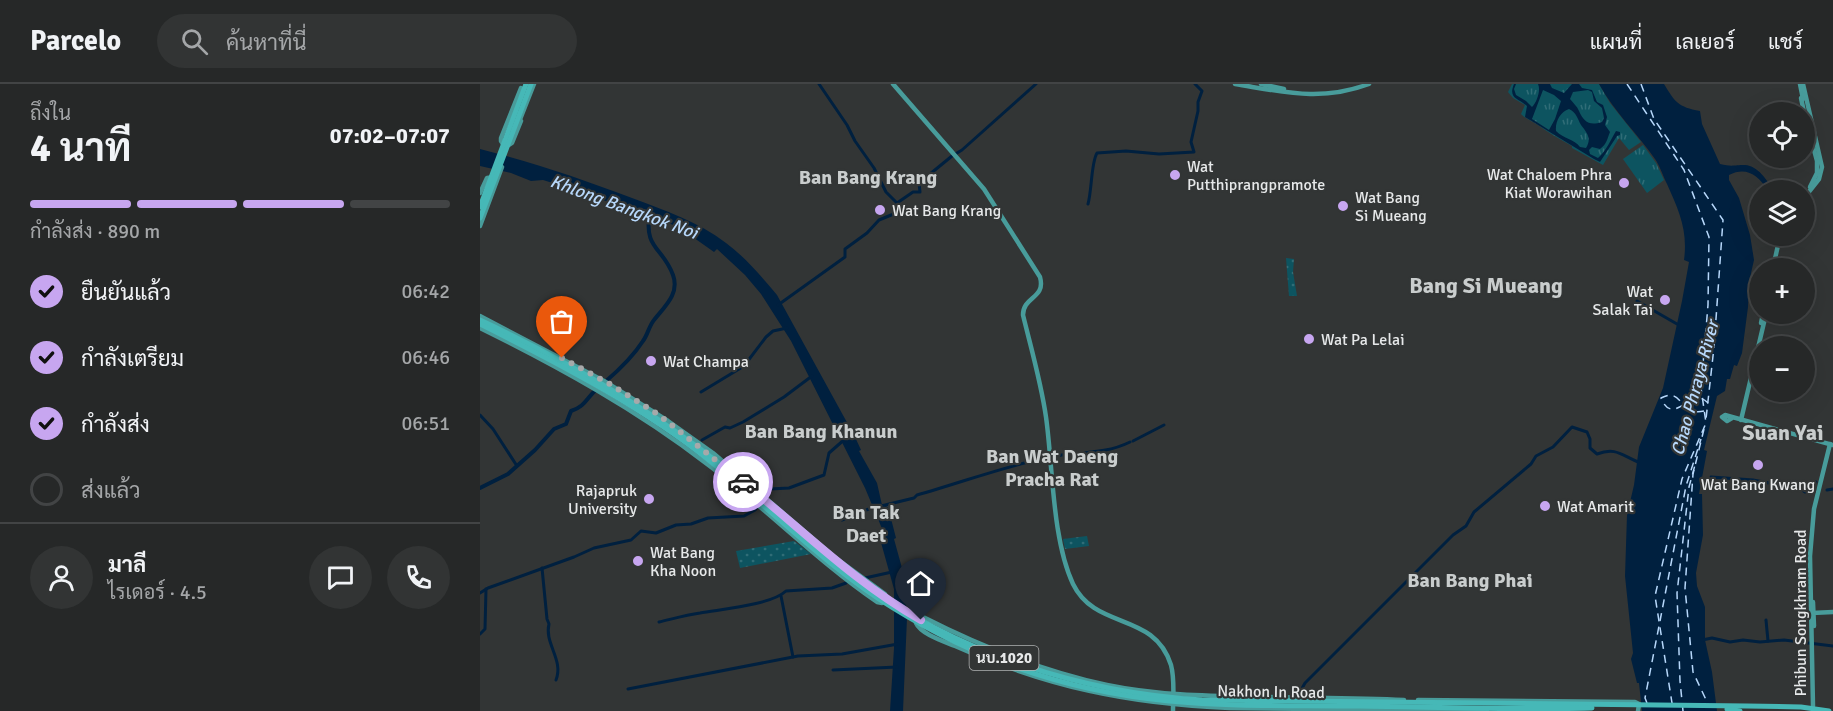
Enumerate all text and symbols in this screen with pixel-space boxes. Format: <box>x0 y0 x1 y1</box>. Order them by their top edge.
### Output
search box <box>157 14 577 68</box>
text: Parcelo <box>30 24 121 58</box>
icon: search <box>178 25 211 58</box>
text: ค้นหาที่นี่ <box>226 29 307 56</box>
text: แผนที่ <box>1590 29 1642 55</box>
text: เลเยอร์ <box>1675 29 1735 55</box>
text: แชร์ <box>1768 29 1803 55</box>
text: ถึงใน <box>30 101 71 126</box>
map controls <box>1749 102 1815 402</box>
button: locate <box>1749 102 1815 168</box>
text: 07:02–07:07 <box>330 122 450 149</box>
text: 4 นาที <box>30 124 131 172</box>
place label: Wat Putthiprangpramote <box>1187 157 1325 195</box>
district label: Ban Bang Krang <box>799 165 938 190</box>
place label: Wat Chaloem Phra Kiat Worawihan <box>1487 165 1612 203</box>
marker: Wat Putthiprangpramote <box>1168 168 1182 182</box>
water label: Khlong Bangkok Noi <box>547 170 703 245</box>
marker: Wat Chaloem Phra Kiat Worawihan <box>1617 176 1631 190</box>
button: layers <box>1749 180 1815 246</box>
place label: Wat Bang Si Mueang <box>1355 188 1427 226</box>
marker: Wat Bang Si Mueang <box>1336 199 1350 213</box>
place label: Wat Bang Krang <box>892 201 1001 221</box>
marker: Wat Bang Krang <box>873 203 887 217</box>
text: กำลังส่ง · 890 m <box>30 219 160 244</box>
button: + <box>1749 258 1815 324</box>
district label: Bang Si Mueang <box>1409 272 1563 299</box>
icon: check <box>30 275 63 308</box>
text: ยืนยันแล้ว <box>81 279 171 306</box>
text: 06:42 <box>401 279 450 304</box>
place label: Wat Salak Tai <box>1592 282 1653 320</box>
marker: Wat Salak Tai <box>1658 293 1672 307</box>
pin <box>536 296 587 358</box>
icon: bag <box>545 305 578 338</box>
water label: Chao Phraya River <box>1666 316 1724 458</box>
place label: Wat Pa Lelai <box>1321 330 1405 350</box>
marker: Wat Pa Lelai <box>1302 332 1316 346</box>
button: − <box>1749 336 1815 402</box>
icon: check <box>30 341 63 374</box>
text: กำลังเตรียม <box>81 345 184 372</box>
text: 06:46 <box>401 345 450 370</box>
place label: Wat Champa <box>663 352 749 372</box>
marker: Wat Champa <box>644 354 658 368</box>
icon: check <box>30 407 63 440</box>
text: กำลังส่ง <box>81 411 150 438</box>
text: 06:51 <box>401 411 450 436</box>
district label: Ban Bang Khanun <box>745 419 898 444</box>
district label: Suan Yai <box>1742 419 1824 446</box>
district label: Ban Wat Daeng Pracha Rat <box>986 444 1118 492</box>
courier <box>713 452 773 512</box>
marker: Wat Bang Kwang <box>1751 458 1765 472</box>
icon: car <box>727 466 760 499</box>
place label: Wat Bang Kwang <box>1701 475 1815 495</box>
text: ส่งแล้ว <box>81 477 141 504</box>
place label: Rajapruk University <box>568 481 638 519</box>
marker: Rajapruk University <box>642 492 656 506</box>
place label: Wat Amarit <box>1557 497 1634 517</box>
marker: Wat Amarit <box>1538 499 1552 513</box>
district label: Ban Tak Daet <box>832 500 900 548</box>
street label: Phibun Songkhram Road <box>1791 529 1811 697</box>
place label: Wat Bang Kha Noon <box>650 543 716 581</box>
button: person <box>30 546 93 609</box>
button: chat <box>309 546 372 609</box>
button: phone <box>387 546 450 609</box>
text: มาลี <box>108 551 146 578</box>
marker: Wat Bang Kha Noon <box>631 554 645 568</box>
pin <box>895 558 946 620</box>
icon: home <box>904 567 937 600</box>
district label: Ban Bang Phai <box>1407 568 1533 593</box>
text: ไรเดอร์ · 4.5 <box>108 580 207 605</box>
road number: นบ.1020 <box>970 646 1038 670</box>
street label: Nakhon In Road <box>1217 681 1325 703</box>

